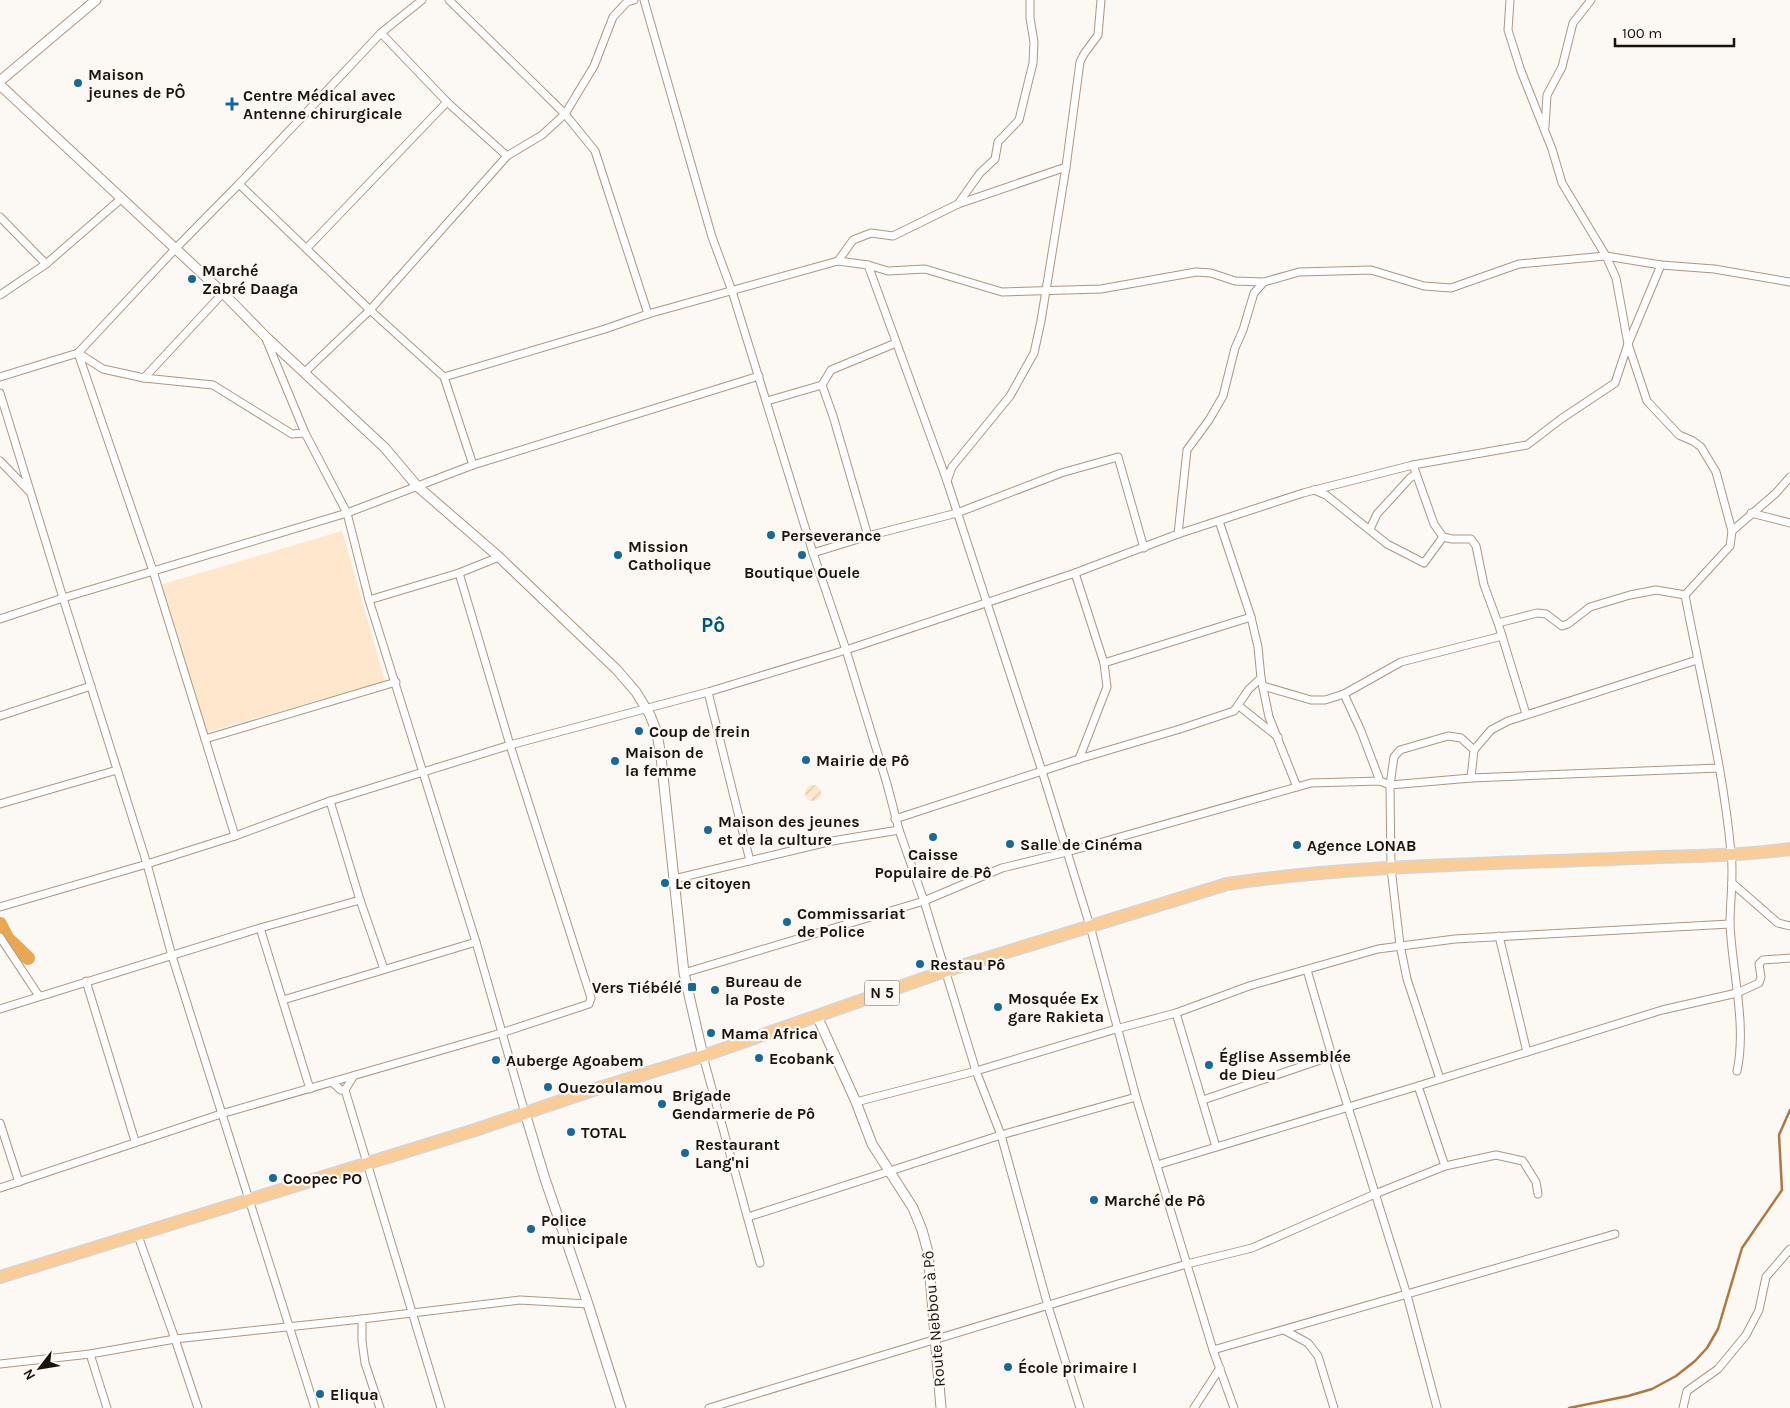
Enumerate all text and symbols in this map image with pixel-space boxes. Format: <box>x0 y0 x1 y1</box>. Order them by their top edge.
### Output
scale bar <box>1615 15 1734 47</box>
text: 100 m <box>1622 24 1662 42</box>
place label: Maison jeunes de PÔ <box>86 65 185 102</box>
marker: Maison jeunes de PÔ <box>72 77 84 89</box>
place label: Centre Médical avec Antenne chirurgicale <box>243 86 402 123</box>
marker: Centre Médical avec Antenne chirurgicale <box>225 97 239 111</box>
place label: Marché Zabré Daaga <box>202 261 298 298</box>
marker: Marché Zabré Daaga <box>186 273 198 285</box>
place label: Perseverance <box>781 526 881 545</box>
marker: Perseverance <box>765 529 777 541</box>
place label: Mission Catholique <box>628 537 711 574</box>
marker: Mission Catholique <box>612 549 624 561</box>
marker: Boutique Ouele <box>796 549 808 561</box>
place label: Boutique Ouele <box>744 563 860 582</box>
district label: Pô <box>701 613 725 637</box>
place label: Coup de frein <box>649 722 750 741</box>
marker: Coup de frein <box>633 725 645 737</box>
place label: Maison de la femme <box>625 743 703 780</box>
place label: Mairie de Pô <box>816 751 909 770</box>
marker: Mairie de Pô <box>800 754 812 766</box>
marker: Maison de la femme <box>609 755 621 767</box>
place label: Maison des jeunes et de la culture <box>718 812 860 849</box>
marker: Maison des jeunes et de la culture <box>702 824 714 836</box>
marker: Caisse Populaire de Pô <box>927 831 939 843</box>
place label: Salle de Cinéma <box>1020 835 1143 854</box>
place label: Agence LONAB <box>1307 836 1416 855</box>
marker: Salle de Cinéma <box>1004 838 1016 850</box>
marker: Agence LONAB <box>1291 839 1303 851</box>
place label: Caisse Populaire de Pô <box>874 845 992 882</box>
place label: Le citoyen <box>675 874 751 893</box>
marker: Le citoyen <box>659 877 671 889</box>
place label: Commissariat de Police <box>797 904 905 941</box>
marker: Commissariat de Police <box>781 916 793 928</box>
place label: Restau Pô <box>930 955 1005 974</box>
marker: Restau Pô <box>914 958 926 970</box>
place label: Bureau de la Poste <box>725 972 802 1009</box>
place label: Vers Tiébélé <box>592 978 682 997</box>
road number: N 5 <box>864 980 900 1006</box>
marker: Vers Tiébélé <box>686 981 698 993</box>
marker: Bureau de la Poste <box>709 984 721 996</box>
place label: Mosquée Ex gare Rakieta <box>1008 989 1104 1026</box>
marker: Mosquée Ex gare Rakieta <box>992 1001 1004 1013</box>
place label: Mama Africa <box>721 1024 818 1043</box>
marker: Mama Africa <box>705 1027 717 1039</box>
place label: Église Assemblée de Dieu <box>1219 1047 1351 1084</box>
place label: Ecobank <box>769 1049 835 1068</box>
place label: Auberge Agoabem <box>506 1051 644 1070</box>
marker: Ecobank <box>753 1052 765 1064</box>
marker: Auberge Agoabem <box>490 1054 502 1066</box>
marker: Église Assemblée de Dieu <box>1203 1059 1215 1071</box>
place label: Ouezoulamou <box>558 1078 663 1097</box>
marker: Ouezoulamou <box>542 1081 554 1093</box>
place label: Brigade Gendarmerie de Pô <box>672 1086 815 1123</box>
marker: Brigade Gendarmerie de Pô <box>656 1098 668 1110</box>
place label: TOTAL <box>581 1123 626 1142</box>
marker: TOTAL <box>565 1126 577 1138</box>
place label: Restaurant Lang'ni <box>695 1135 780 1172</box>
marker: Restaurant Lang'ni <box>679 1147 691 1159</box>
place label: Coopec PO <box>283 1169 362 1188</box>
marker: Coopec PO <box>267 1172 279 1184</box>
place label: Marché de Pô <box>1104 1191 1205 1210</box>
marker: Marché de Pô <box>1088 1194 1100 1206</box>
place label: Police municipale <box>541 1211 628 1248</box>
marker: Police municipale <box>525 1223 537 1235</box>
street label: Route Nebbou à Pô <box>918 1250 949 1388</box>
north arrow <box>15 1343 65 1393</box>
place label: École primaire I <box>1018 1358 1137 1377</box>
marker: École primaire I <box>1002 1361 1014 1373</box>
text: N <box>19 1366 39 1383</box>
place label: Eliqua <box>330 1385 379 1404</box>
marker: Eliqua <box>314 1388 326 1400</box>

